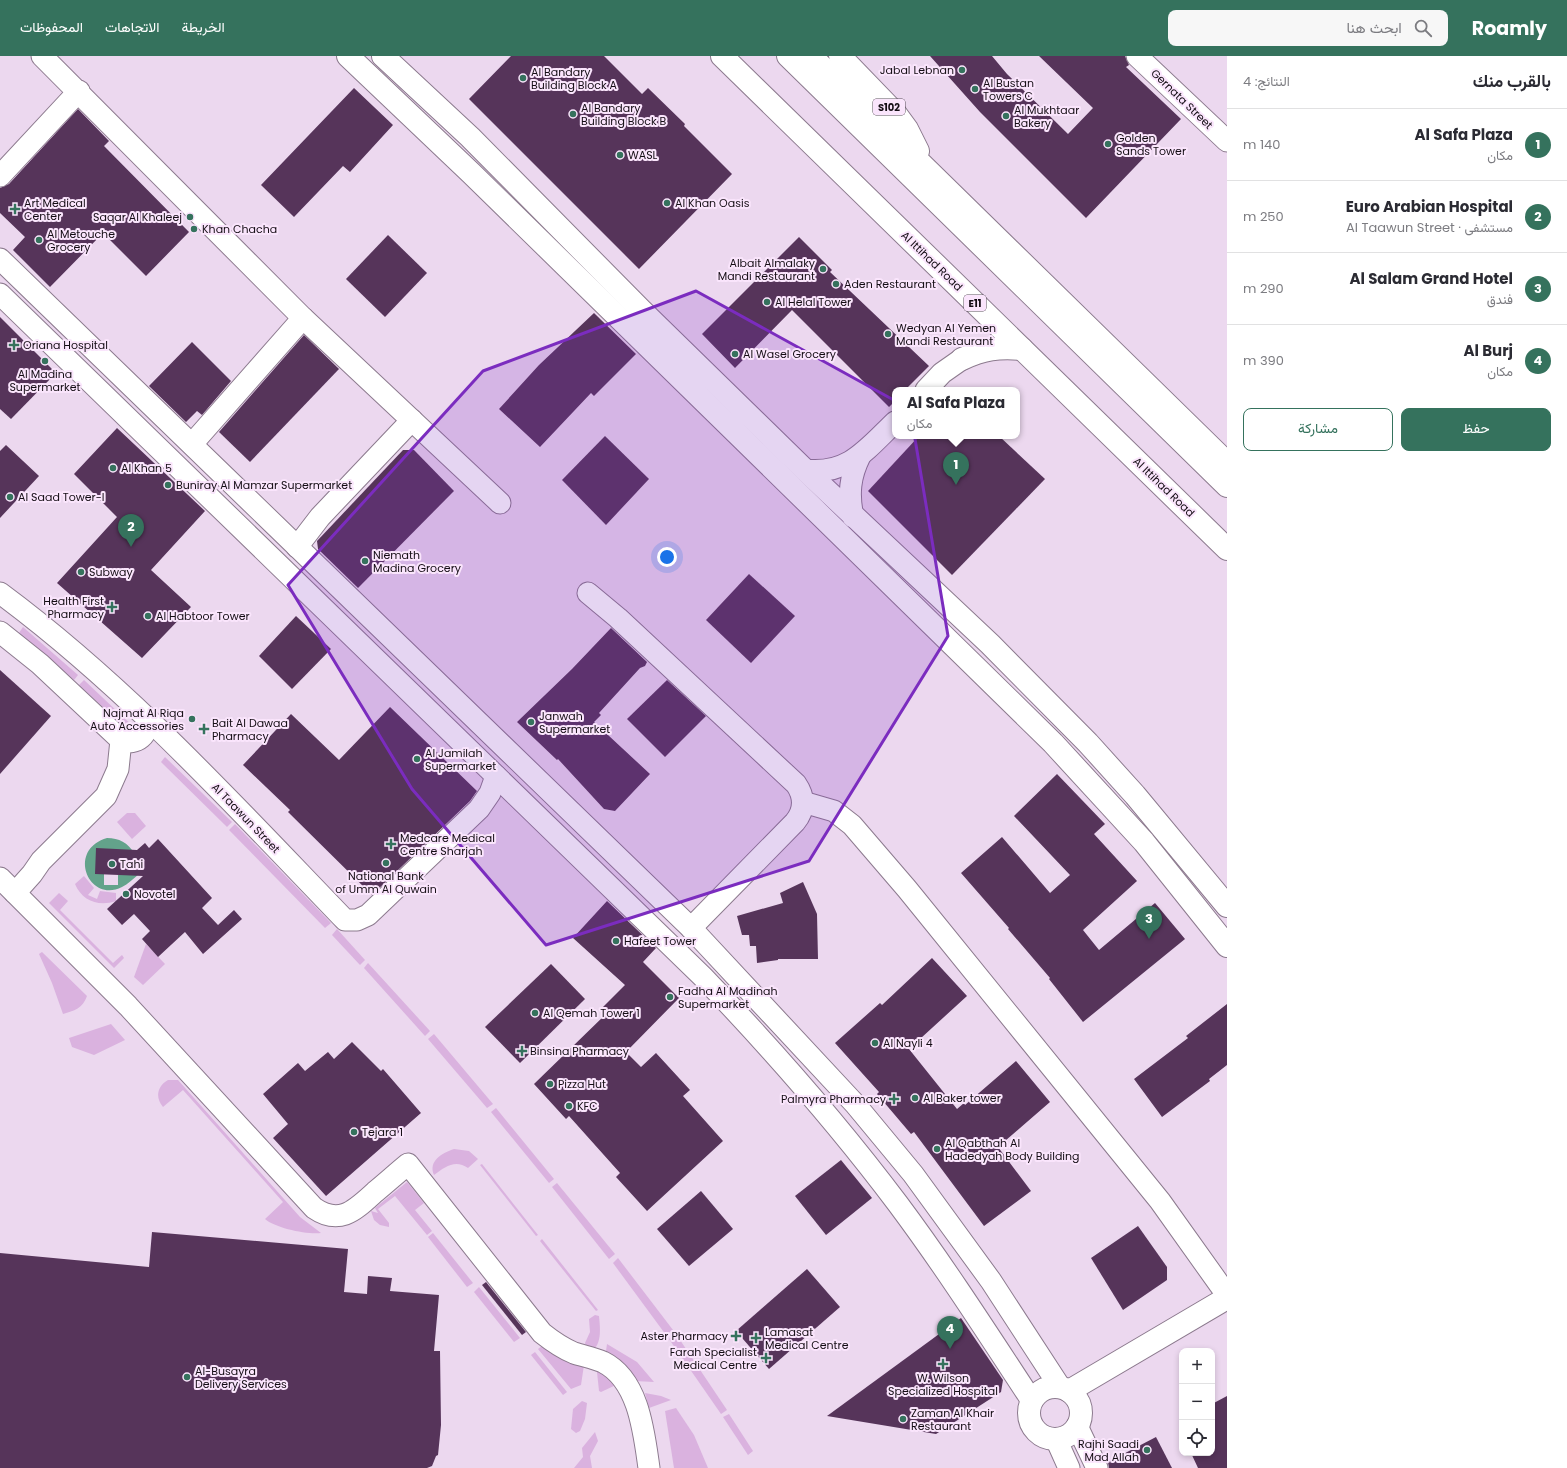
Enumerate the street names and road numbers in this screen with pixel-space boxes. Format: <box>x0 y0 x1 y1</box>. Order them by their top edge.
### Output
street label: Gernata Street <box>1147 65 1217 133</box>
road number: S102 <box>873 99 905 115</box>
street label: Al Ittihad Road <box>898 227 966 295</box>
road number: E11 <box>964 295 986 311</box>
street label: Al Ittihad Road <box>1130 453 1198 521</box>
street label: Al Taawun Street <box>208 779 284 857</box>

